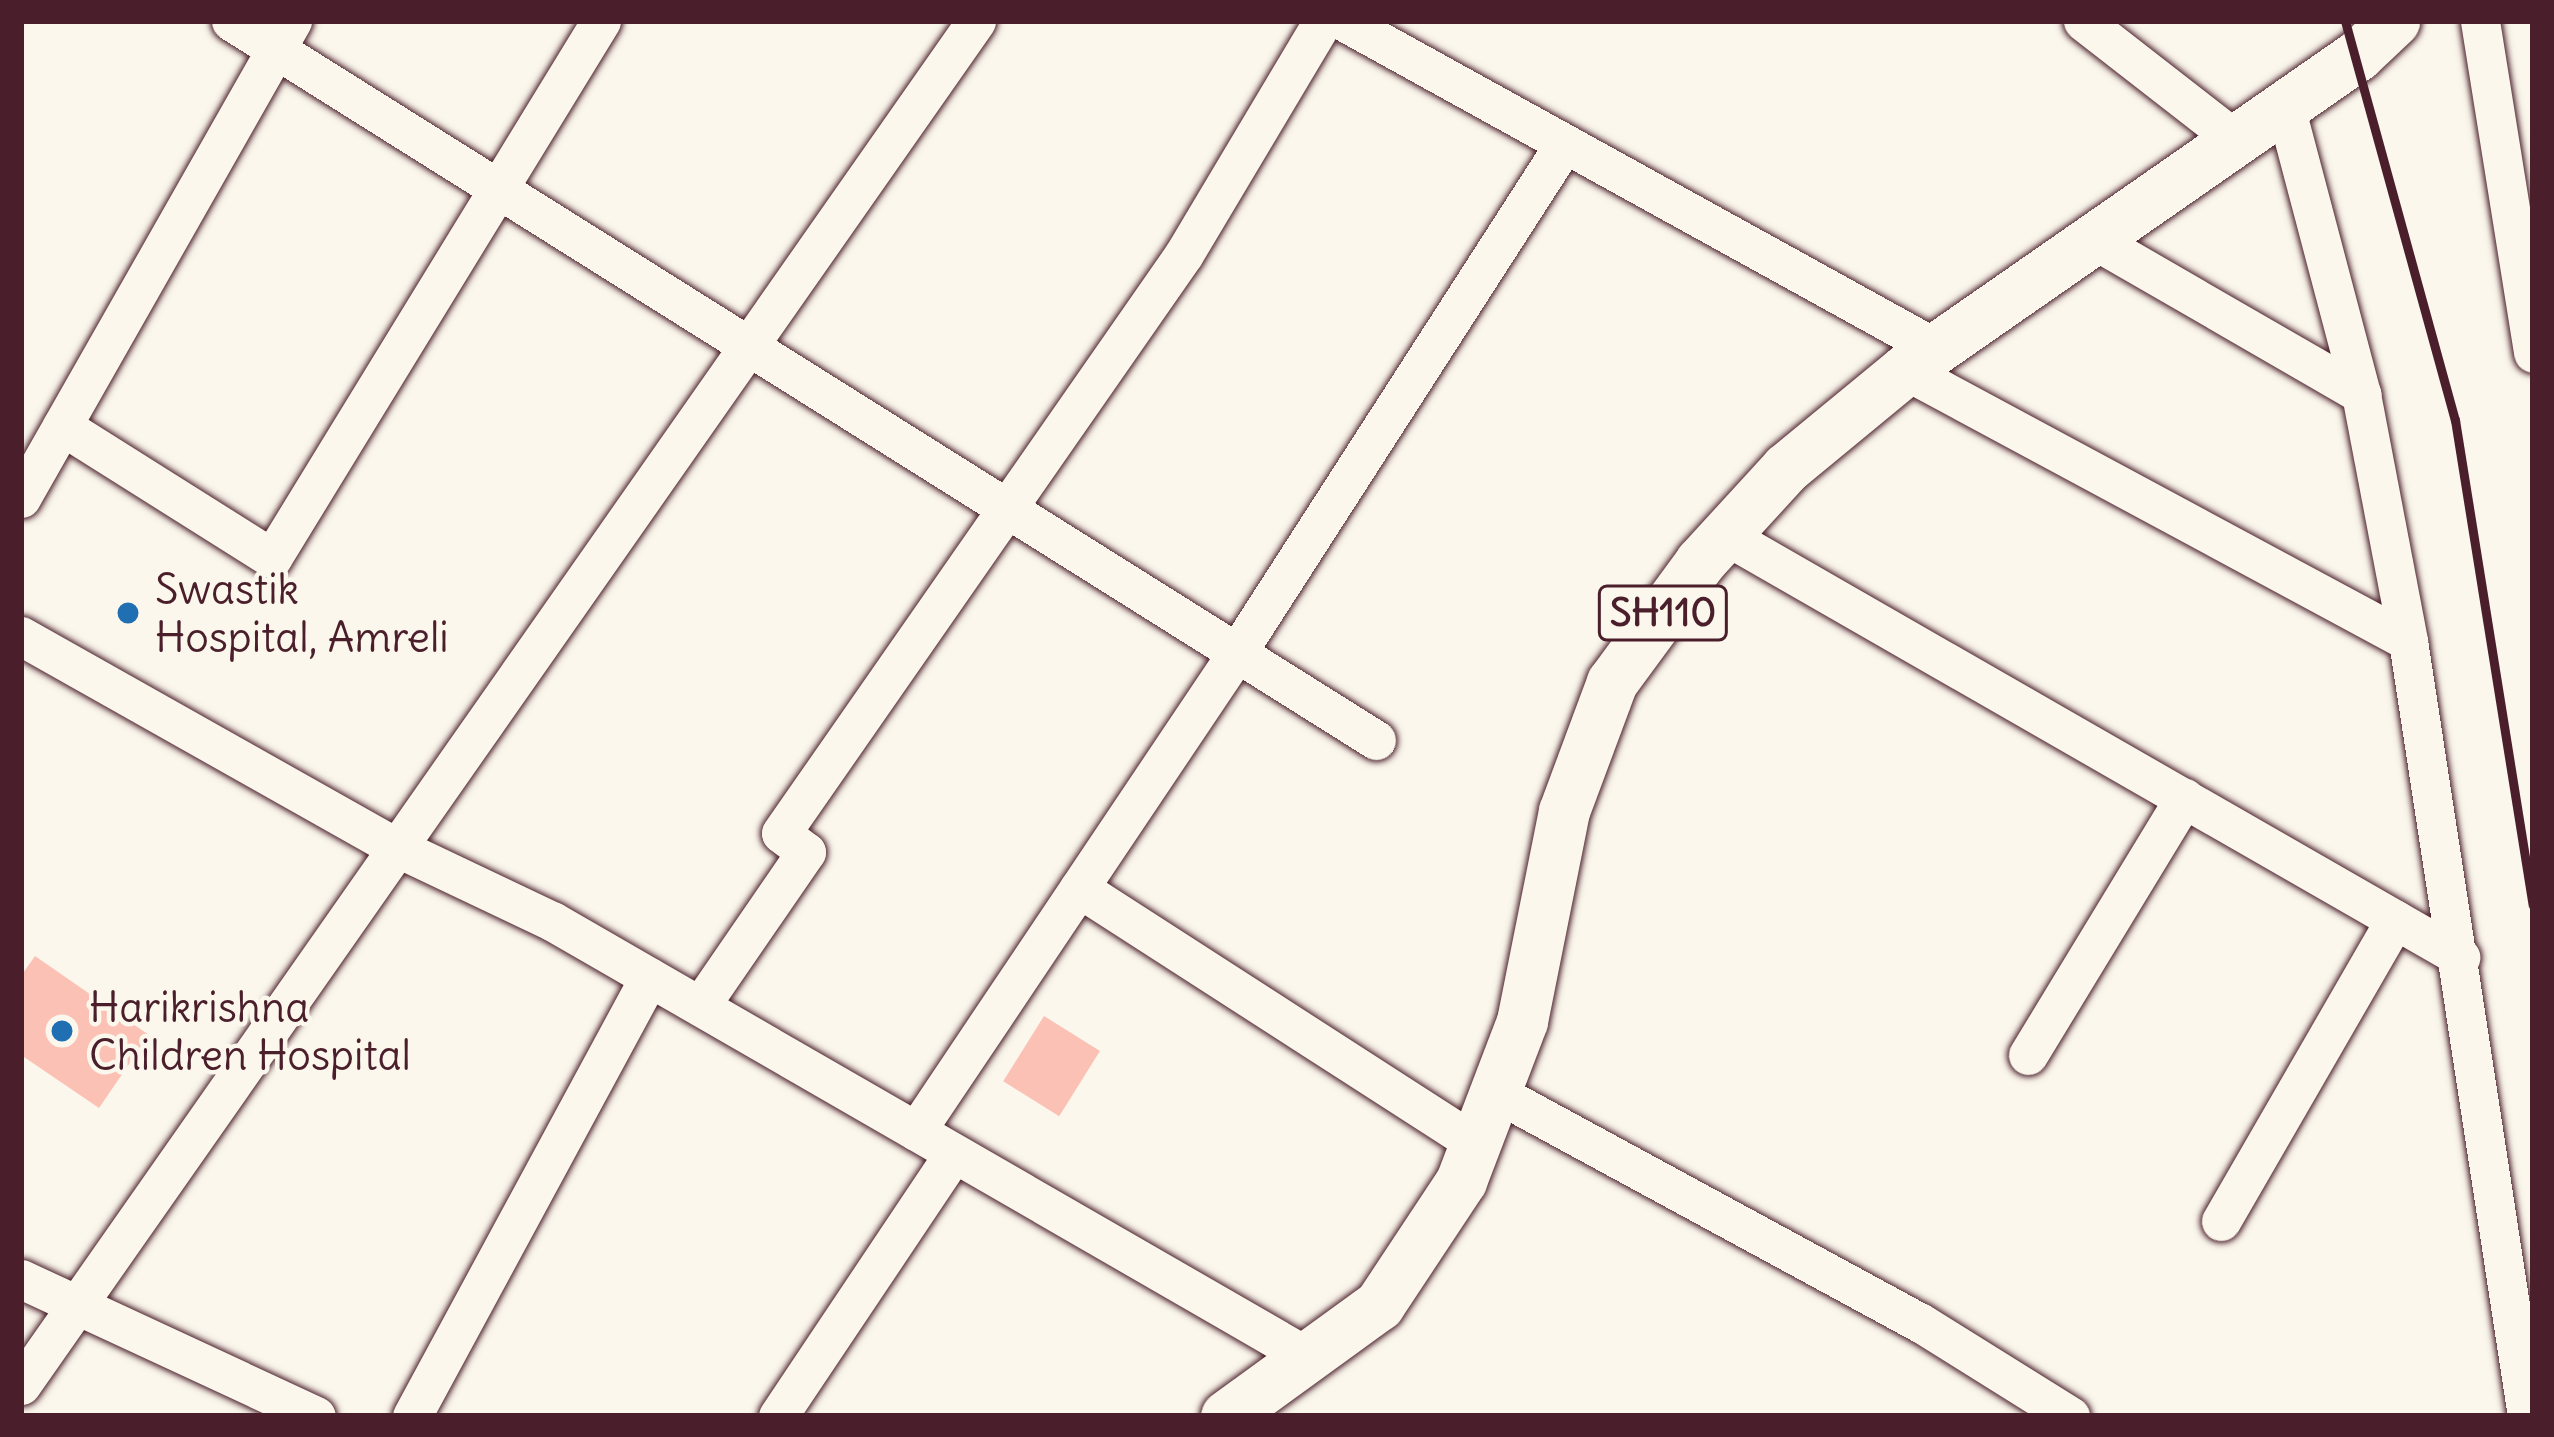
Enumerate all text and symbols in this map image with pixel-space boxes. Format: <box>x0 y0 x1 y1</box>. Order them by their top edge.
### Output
place label: Swastik Hospital, Amreli <box>155 564 449 662</box>
road number: SH110 <box>1597 580 1729 646</box>
marker: Swastik Hospital, Amreli <box>112 597 144 629</box>
place label: Harikrishna Children Hospital <box>89 982 411 1080</box>
marker: Harikrishna Children Hospital <box>46 1015 78 1047</box>

